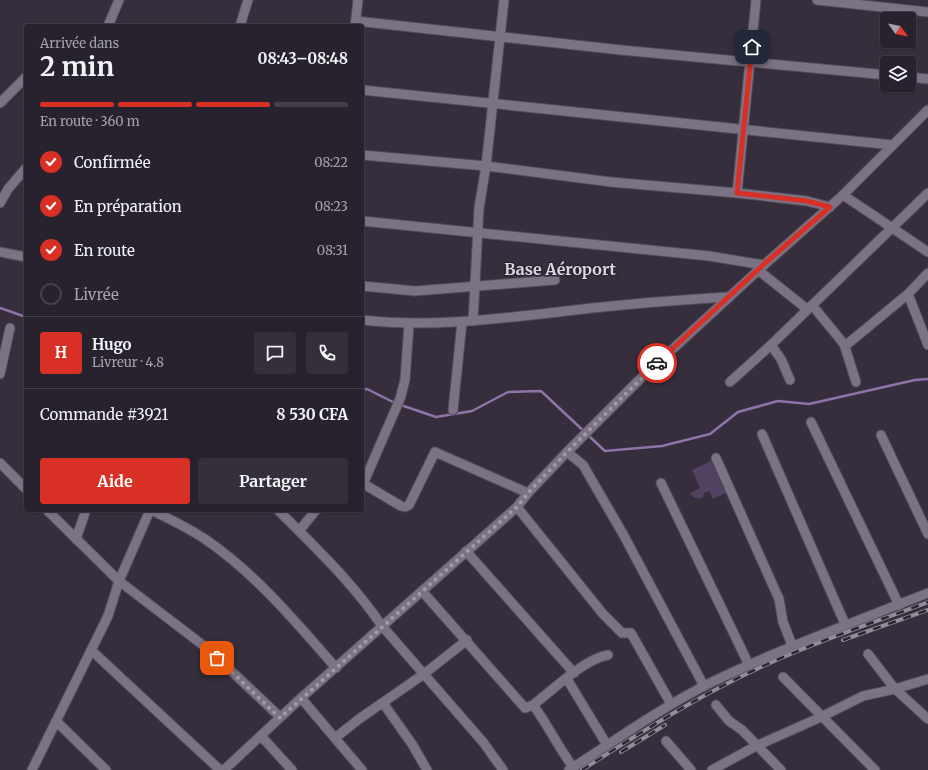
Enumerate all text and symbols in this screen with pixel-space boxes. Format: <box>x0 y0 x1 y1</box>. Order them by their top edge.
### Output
north arrow <box>880 12 916 48</box>
map controls <box>880 12 916 92</box>
pin <box>735 30 769 64</box>
text: Arrivée dans <box>40 35 119 52</box>
icon: home <box>741 36 763 58</box>
text: 08:43–08:48 <box>258 49 348 68</box>
text: 2 min <box>40 50 114 83</box>
button: layers <box>880 56 916 92</box>
text: En route · 360 m <box>40 113 140 130</box>
icon: check <box>40 151 62 173</box>
text: Confirmée <box>74 153 151 172</box>
text: 08:22 <box>314 154 348 171</box>
icon: check <box>40 195 62 217</box>
text: En préparation <box>74 197 182 216</box>
text: 08:23 <box>315 198 348 215</box>
icon: check <box>40 239 62 261</box>
text: En route <box>74 241 135 260</box>
text: 08:31 <box>317 242 348 259</box>
district label: Base Aéroport <box>504 259 616 279</box>
text: Livrée <box>74 285 119 304</box>
button: chat <box>254 332 296 374</box>
button: phone <box>306 332 348 374</box>
text: Hugo <box>92 335 132 354</box>
text: H <box>55 343 67 362</box>
courier <box>637 343 677 383</box>
icon: car <box>646 352 668 374</box>
text: Livreur · 4.8 <box>92 354 164 371</box>
text: Commande #3921 <box>40 405 168 424</box>
text: 8 530 CFA <box>276 405 348 424</box>
button: Aide <box>40 458 190 504</box>
button: Partager <box>198 458 348 504</box>
pin <box>200 641 234 675</box>
icon: bag <box>206 647 228 669</box>

